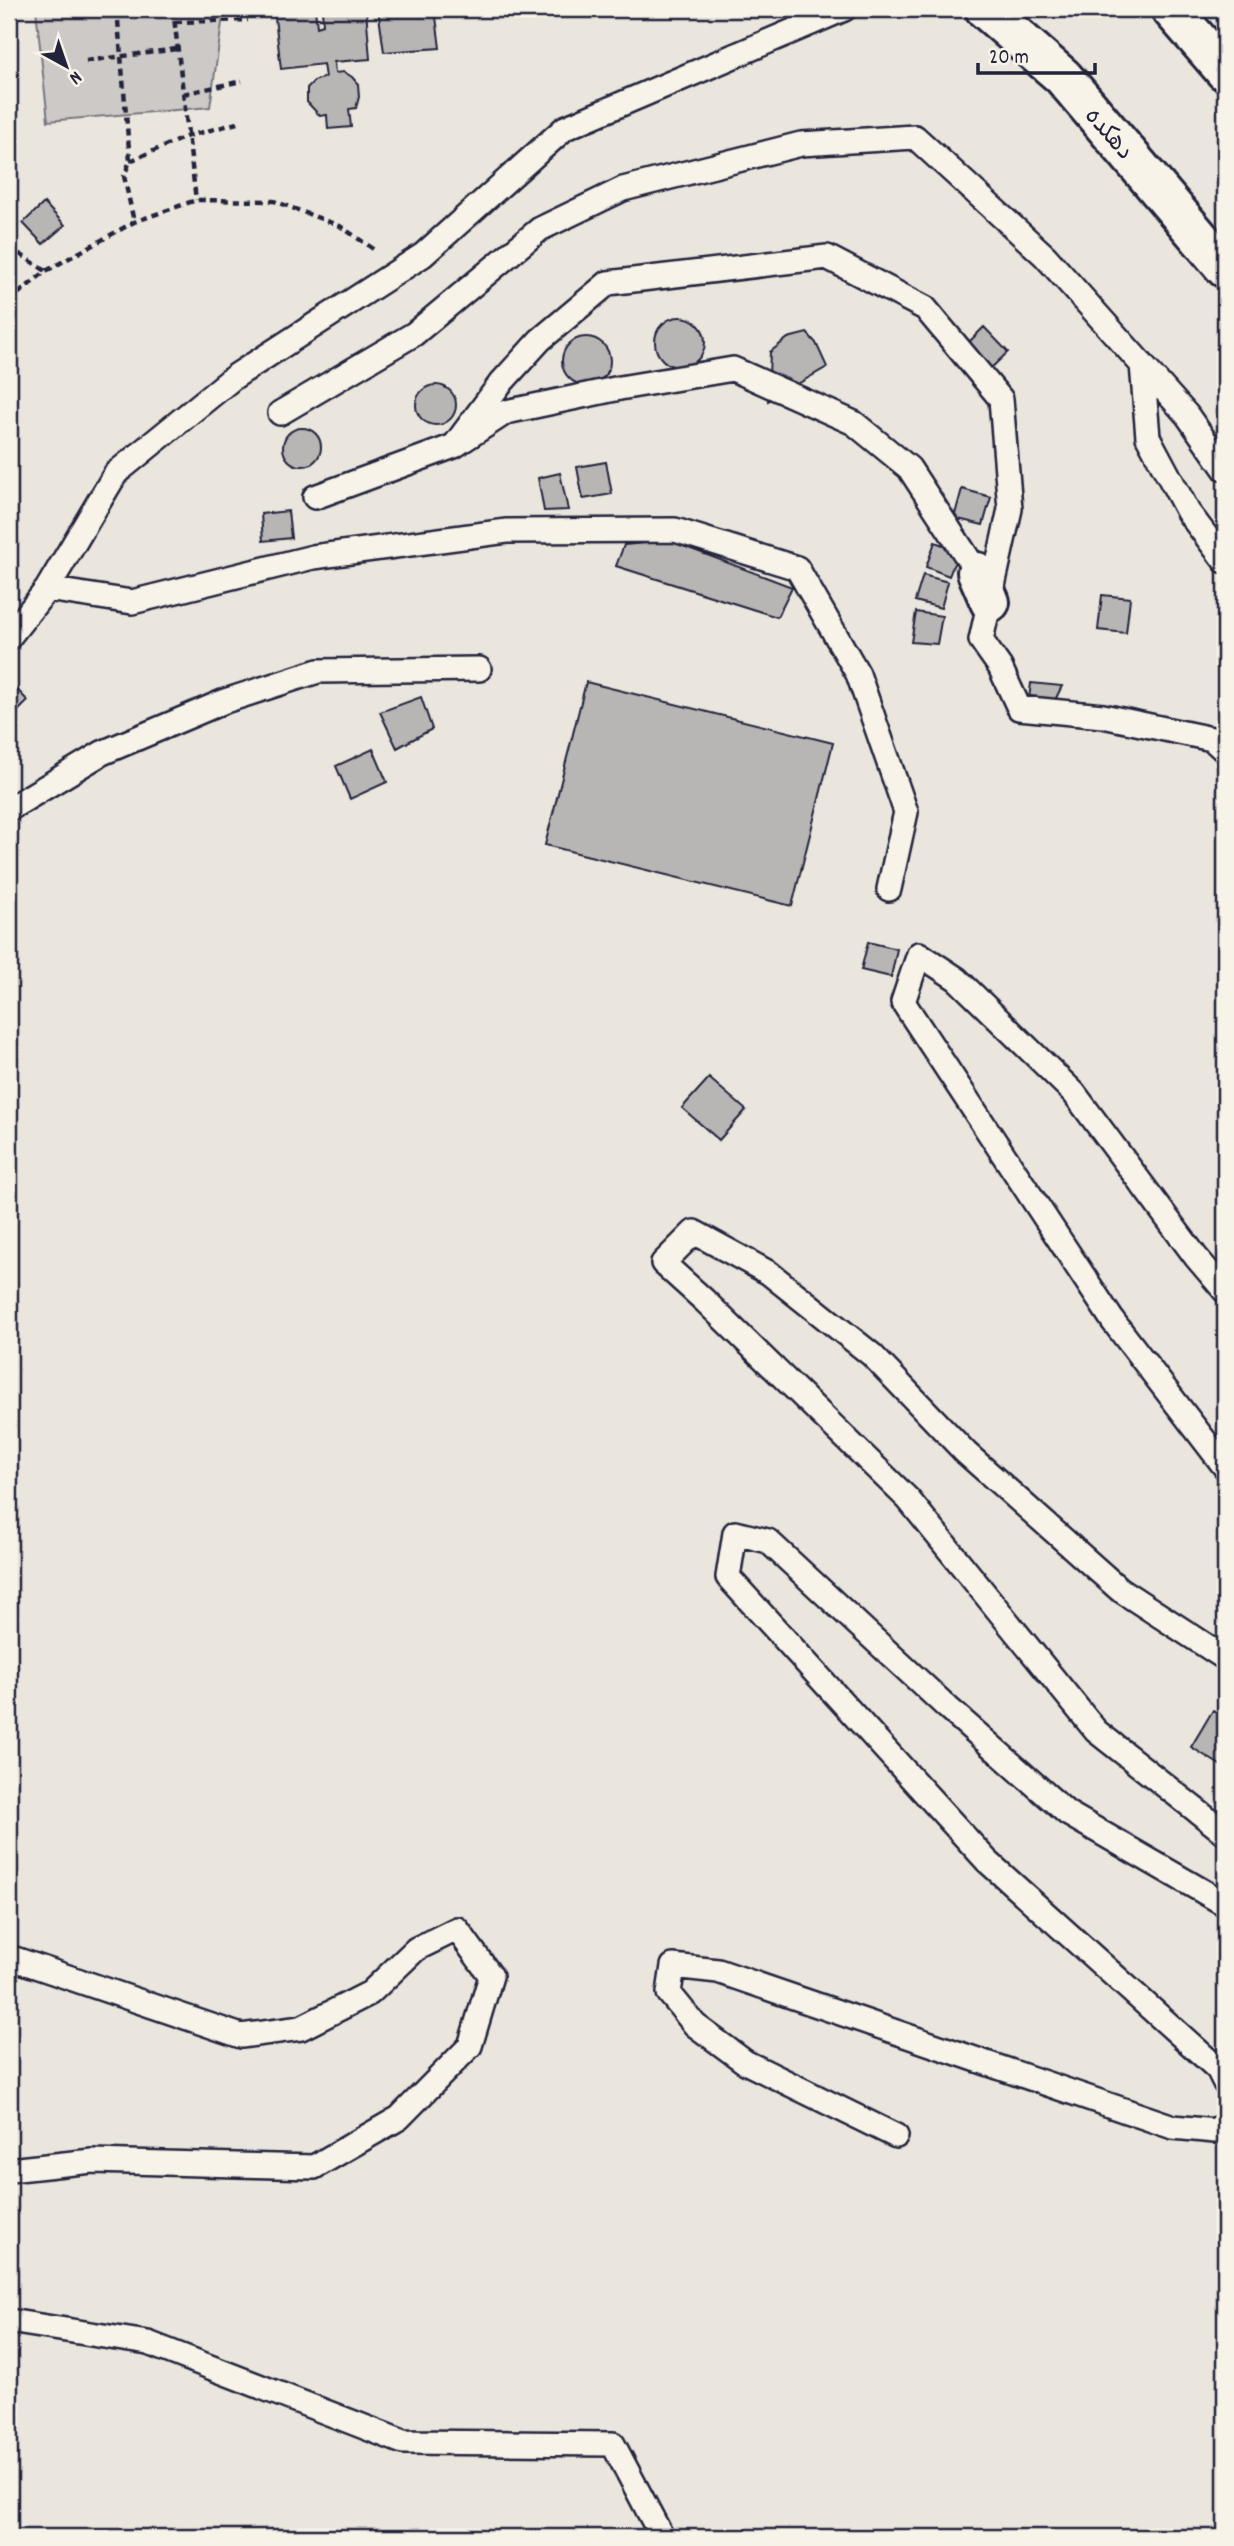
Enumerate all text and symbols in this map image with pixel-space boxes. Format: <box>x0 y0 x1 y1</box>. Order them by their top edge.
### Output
north arrow <box>32 32 102 102</box>
scale bar <box>978 32 1096 76</box>
text: 20 m <box>989 44 1029 74</box>
text: N <box>62 63 87 90</box>
street label: دهکده <box>1075 101 1140 169</box>

